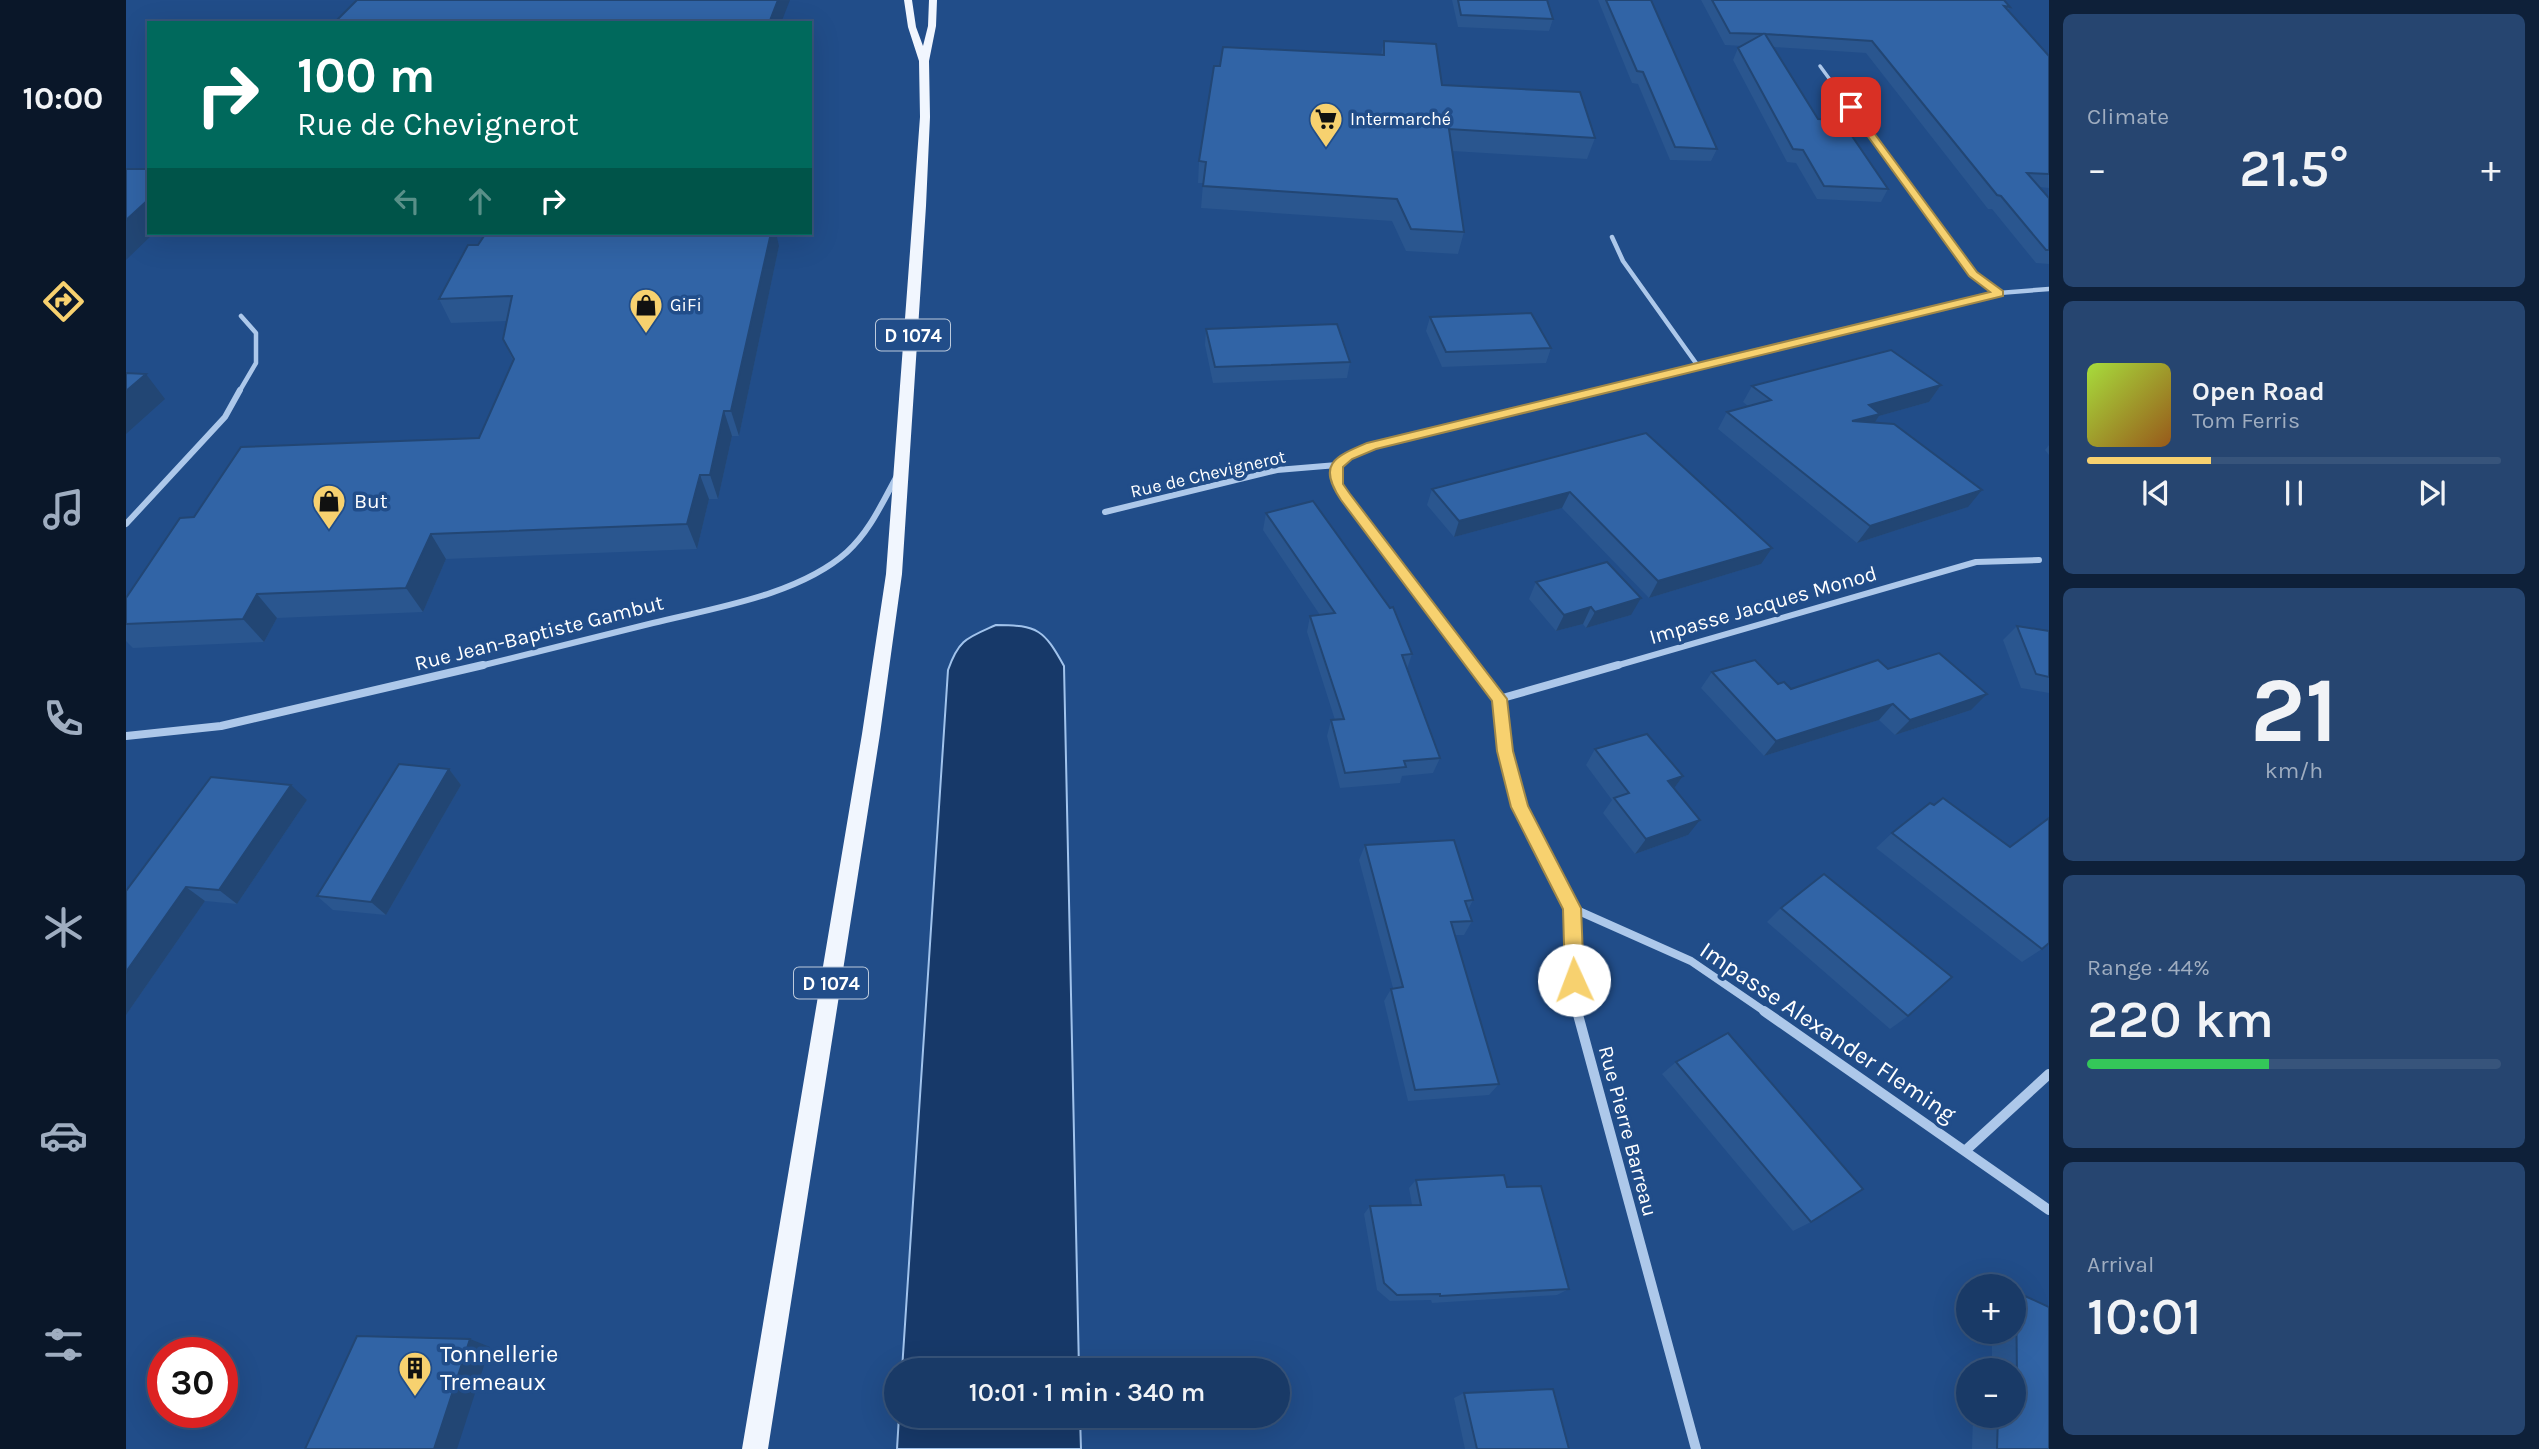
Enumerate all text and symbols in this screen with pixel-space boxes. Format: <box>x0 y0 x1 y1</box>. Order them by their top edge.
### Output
text: 100 m <box>297 47 435 104</box>
icon: right <box>182 49 273 140</box>
pin <box>1821 77 1881 137</box>
text: 10:00 <box>23 80 103 117</box>
icon: arrive <box>1832 88 1870 126</box>
supermarket icon: Intermarché <box>1307 100 1345 149</box>
text: Climate <box>2087 103 2169 130</box>
text: Rue de Chevignerot <box>297 106 579 143</box>
place label: Intermarché <box>1350 108 1451 130</box>
text: 21.5° <box>2239 138 2349 199</box>
text: − <box>2087 147 2107 192</box>
text: + <box>2481 147 2501 192</box>
icon: left <box>388 182 426 220</box>
icon: ahead <box>461 182 499 220</box>
icon: right <box>534 182 572 220</box>
icon: directions <box>39 277 88 326</box>
shop icon: GiFi <box>627 286 665 335</box>
place label: GiFi <box>670 294 702 316</box>
road number: D 1074 <box>876 320 950 350</box>
text: Open Road <box>2192 376 2325 407</box>
text: Tom Ferris <box>2192 407 2300 434</box>
street label: Rue de Chevignerot <box>1128 445 1288 503</box>
icon: previous <box>2137 474 2175 512</box>
icon: pause <box>2275 474 2313 512</box>
icon: next <box>2413 474 2451 512</box>
shop icon: But <box>310 482 348 531</box>
icon: music <box>39 485 88 534</box>
place label: But <box>354 489 388 513</box>
street label: Impasse Jacques Monod <box>1646 561 1880 649</box>
street label: Rue Jean-Baptiste Gambut <box>412 590 666 676</box>
text: 21 <box>2250 658 2338 764</box>
icon: phone <box>39 694 88 743</box>
text: km/h <box>2265 757 2323 784</box>
icon: climate <box>39 903 88 952</box>
street label: Impasse Alexander Fleming <box>1695 936 1962 1128</box>
position arrow <box>1537 943 1611 1017</box>
text: Range · 44% <box>2087 954 2210 981</box>
road number: D 1074 <box>794 967 868 998</box>
text: 220 km <box>2087 989 2274 1050</box>
street label: Rue Pierre Barreau <box>1594 1043 1662 1219</box>
icon: car <box>39 1111 88 1160</box>
text: Arrival <box>2087 1251 2154 1278</box>
map controls <box>1956 1274 2026 1428</box>
button: + <box>1956 1274 2026 1344</box>
text: 10:01 <box>2087 1286 2202 1347</box>
icon: filters <box>39 1320 88 1369</box>
speed limit sign: 30 <box>147 1337 238 1428</box>
place label: Tonnellerie Tremeaux <box>440 1340 558 1396</box>
building icon: Tonnellerie Tremeaux <box>396 1349 434 1398</box>
button: − <box>1956 1358 2026 1428</box>
text: 10:01 · 1 min · 340 m <box>969 1377 1205 1408</box>

